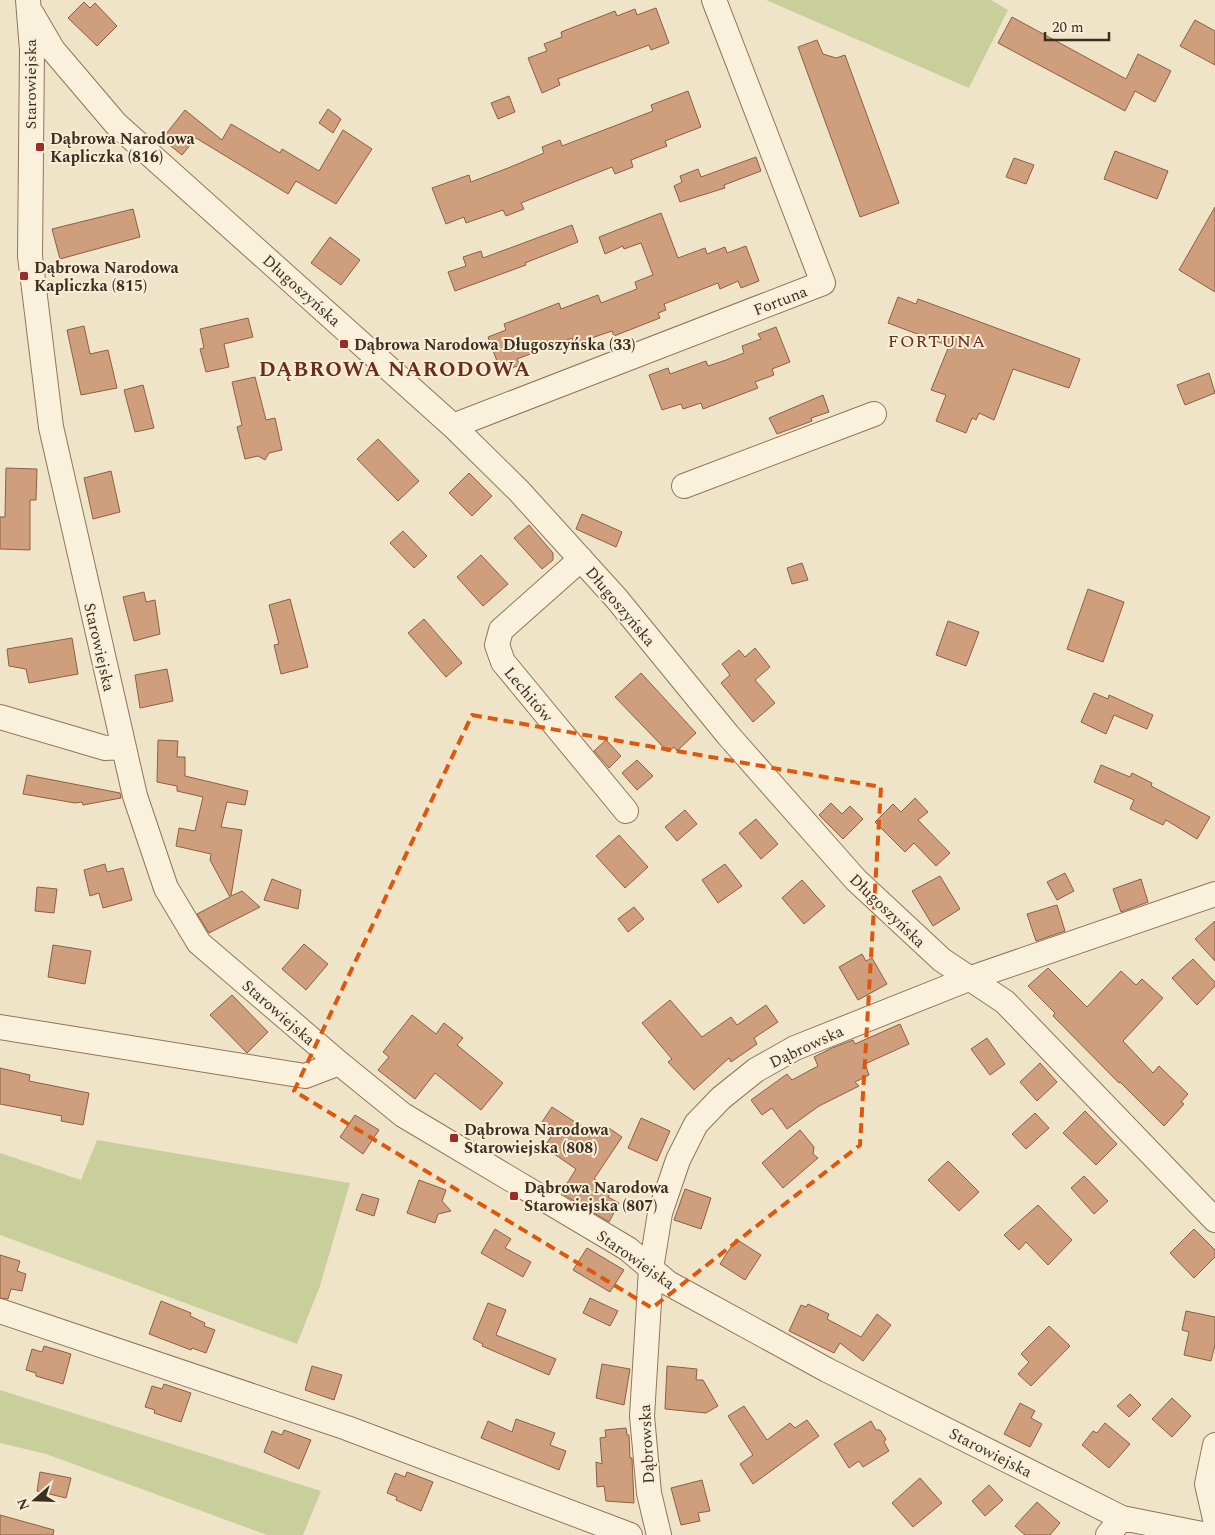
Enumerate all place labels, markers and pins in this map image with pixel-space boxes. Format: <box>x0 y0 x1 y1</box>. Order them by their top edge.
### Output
place label: Dąbrowa Narodowa Kapliczka (816) <box>50 127 196 169</box>
marker: Dąbrowa Narodowa Kapliczka (816) <box>34 141 46 153</box>
place label: Dąbrowa Narodowa Kapliczka (815) <box>34 256 180 298</box>
marker: Dąbrowa Narodowa Kapliczka (815) <box>18 270 30 282</box>
place label: Dąbrowa Narodowa Długoszyńska (33) <box>354 333 635 357</box>
marker: Dąbrowa Narodowa Długoszyńska (33) <box>338 338 350 350</box>
place label: Dąbrowa Narodowa Starowiejska (808) <box>464 1118 610 1160</box>
marker: Dąbrowa Narodowa Starowiejska (808) <box>448 1132 460 1144</box>
place label: Dąbrowa Narodowa Starowiejska (807) <box>524 1176 670 1218</box>
marker: Dąbrowa Narodowa Starowiejska (807) <box>508 1190 520 1202</box>

